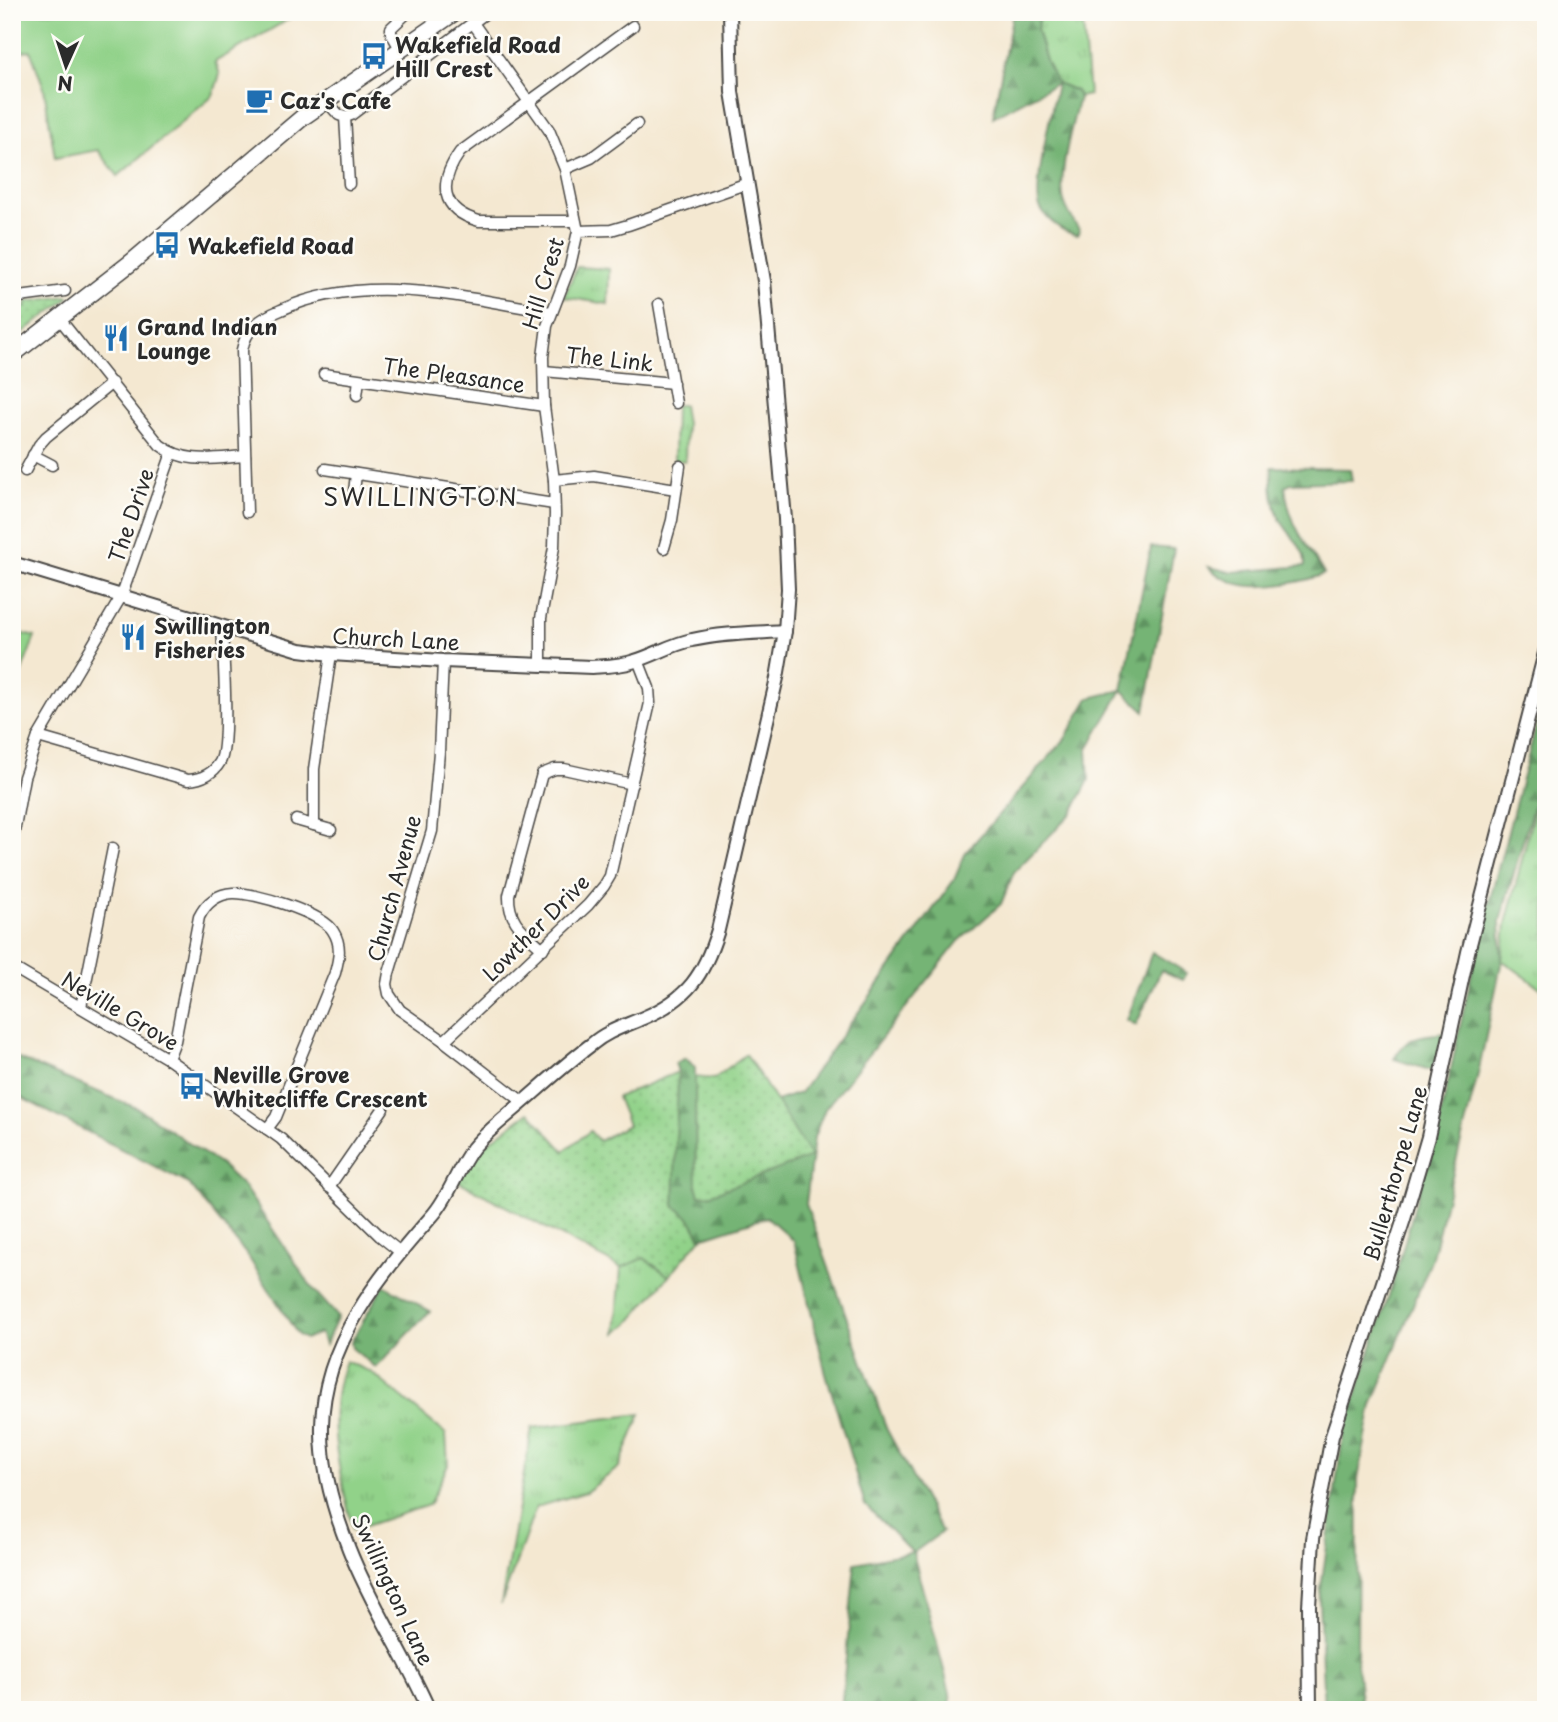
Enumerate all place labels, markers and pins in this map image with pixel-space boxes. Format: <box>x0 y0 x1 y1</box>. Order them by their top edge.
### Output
place label: Wakefield Road Hill Crest <box>395 28 561 84</box>
bus stop icon: Wakefield Road Hill Crest <box>359 41 389 71</box>
place label: Caz's Cafe <box>280 84 391 116</box>
cafe icon: Caz's Cafe <box>244 85 274 115</box>
place label: Wakefield Road <box>188 229 354 261</box>
bus stop icon: Wakefield Road <box>152 230 182 260</box>
place label: Grand Indian Lounge <box>137 310 277 366</box>
restaurant icon: Grand Indian Lounge <box>101 323 131 353</box>
place label: Swillington Fisheries <box>154 609 270 665</box>
restaurant icon: Swillington Fisheries <box>118 622 148 652</box>
place label: Neville Grove Whitecliffe Crescent <box>213 1058 428 1114</box>
bus stop icon: Neville Grove Whitecliffe Crescent <box>177 1071 207 1101</box>

